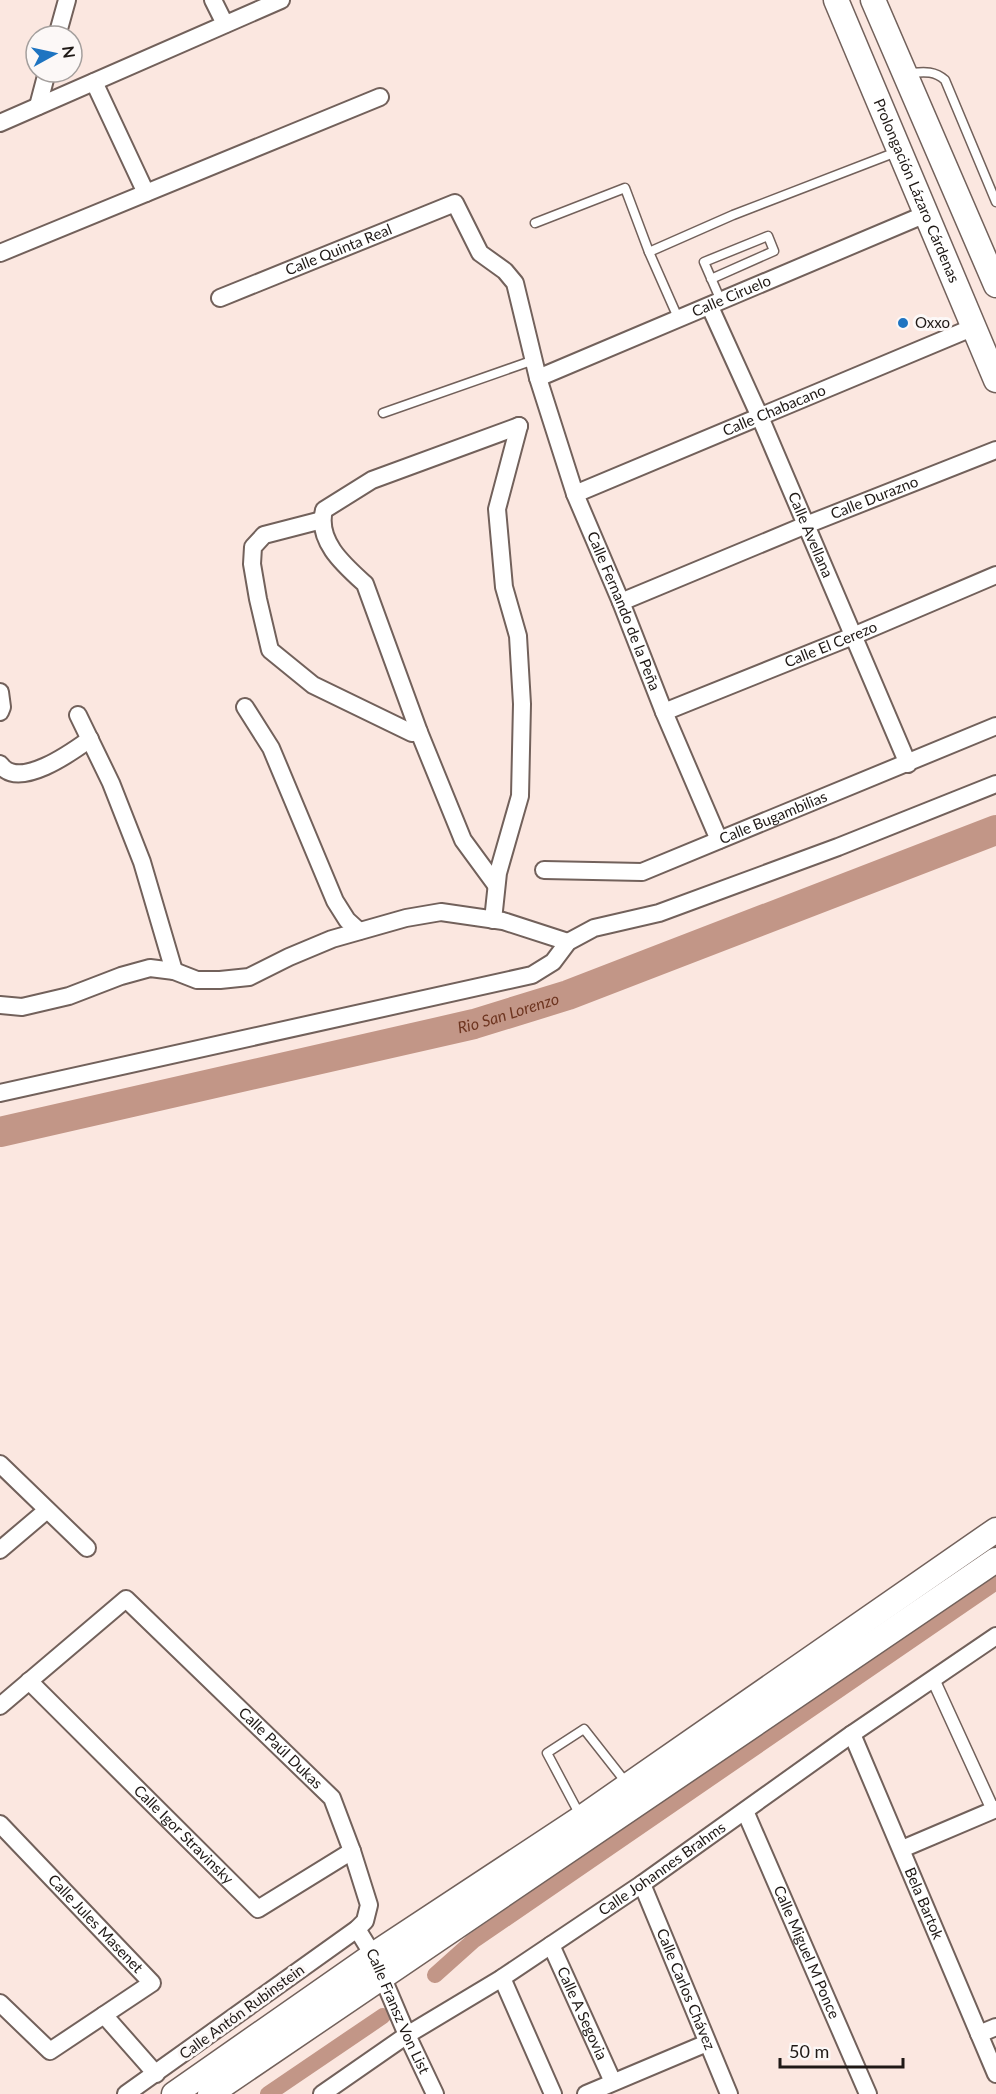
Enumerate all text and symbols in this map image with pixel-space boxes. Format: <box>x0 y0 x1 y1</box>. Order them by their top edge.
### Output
north arrow <box>24 24 84 84</box>
text: N <box>59 44 80 59</box>
street label: Prolongación Lázaro Cárdenas <box>871 96 964 285</box>
street label: Calle Quinta Real <box>283 220 394 279</box>
street label: Calle Ciruelo <box>689 271 773 320</box>
place label: Oxxo <box>915 313 950 331</box>
marker: Oxxo <box>896 316 910 330</box>
street label: Calle Chabacano <box>720 380 828 439</box>
street label: Calle Durazno <box>828 472 920 522</box>
street label: Calle Avellana <box>785 489 837 580</box>
street label: Calle Fernando de la Peña <box>584 528 665 693</box>
street label: Calle El Cerezo <box>782 617 880 671</box>
street label: Calle Bugambilias <box>716 787 829 847</box>
water label: Rio San Lorenzo <box>456 988 561 1036</box>
street label: Calle Paúl Dukas <box>235 1703 327 1792</box>
street label: Calle Igor Stravinsky <box>131 1781 238 1888</box>
street label: Calle Johannes Brahms <box>595 1817 729 1919</box>
street label: Bela Bartok <box>901 1864 948 1942</box>
street label: Calle Jules Masenet <box>45 1870 148 1977</box>
street label: Calle Miguel M Ponce <box>770 1882 844 2021</box>
street label: Calle Carlos Chávez <box>653 1926 720 2052</box>
street label: Calle Fransz Von List <box>363 1945 434 2077</box>
street label: Calle Antón Rubinstein <box>176 1960 307 2063</box>
street label: Calle A Segovia <box>554 1964 612 2062</box>
scale bar <box>780 2031 903 2069</box>
text: 50 m <box>789 2040 829 2062</box>

